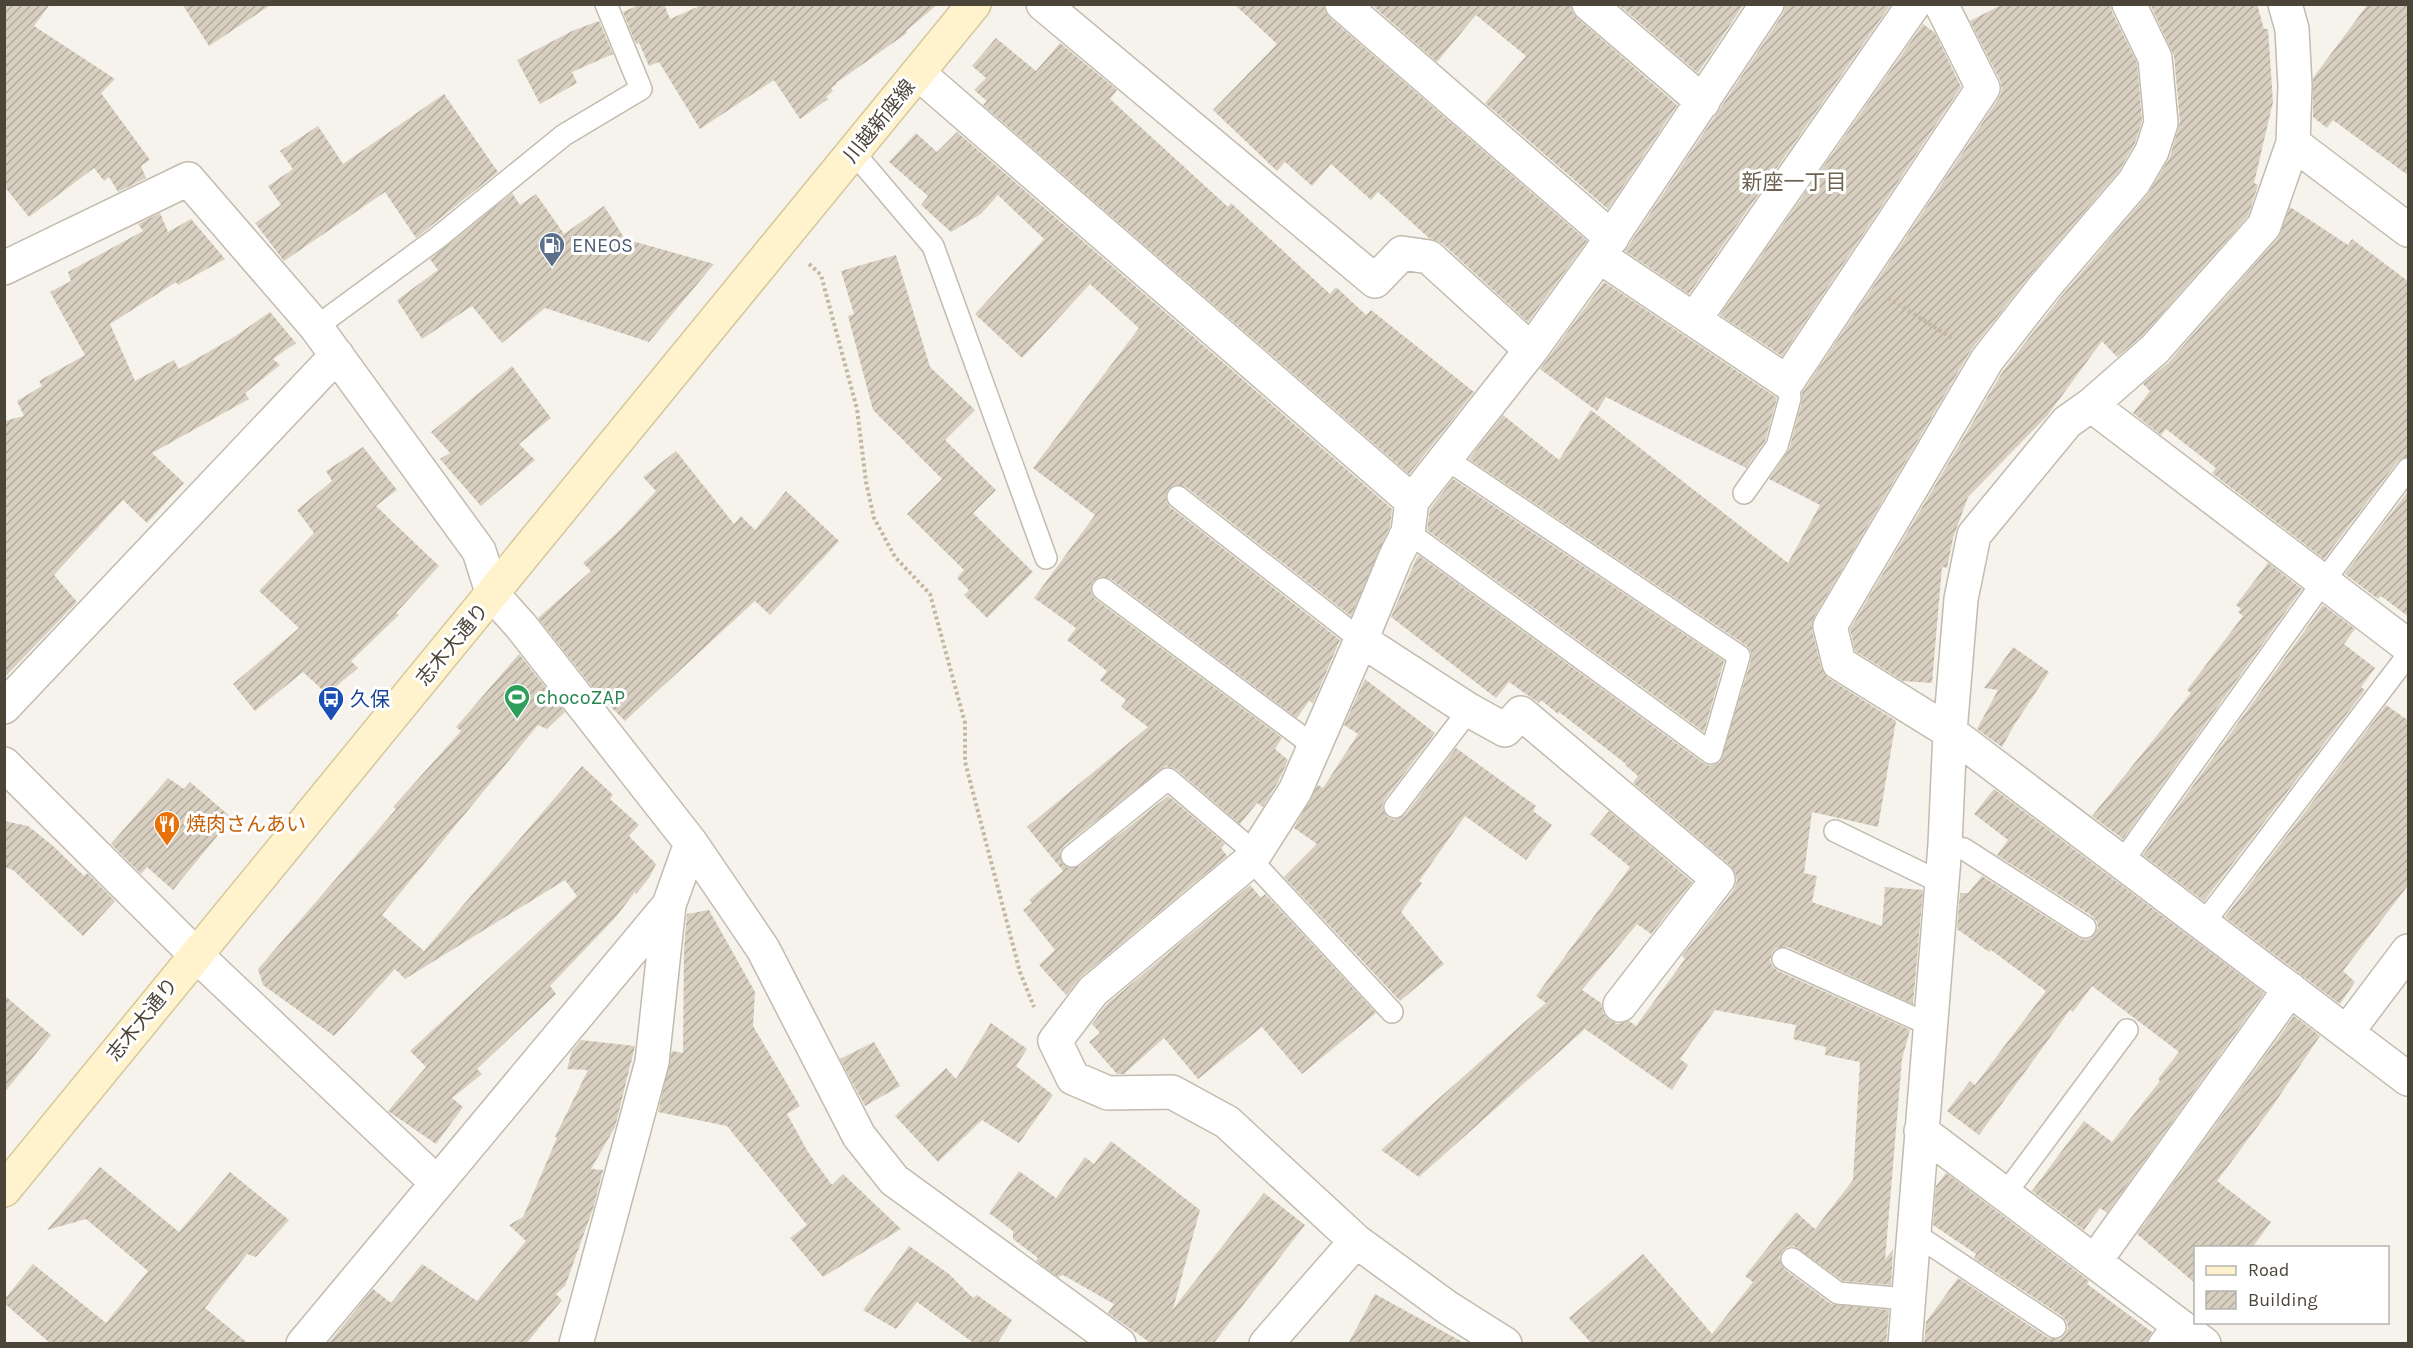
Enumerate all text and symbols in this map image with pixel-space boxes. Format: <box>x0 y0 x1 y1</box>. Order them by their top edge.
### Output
street label: 川越新座線 <box>839 75 920 167</box>
district label: 新座一丁目 <box>1742 170 1847 194</box>
fuel station icon: ENEOS <box>537 230 567 268</box>
place label: ENEOS <box>572 234 633 257</box>
street label: 志木大通り <box>411 599 493 690</box>
sports icon: chocoZAP <box>502 682 532 720</box>
bus stop icon: 久保 <box>316 684 346 722</box>
place label: chocoZAP <box>536 686 625 709</box>
place label: 久保 <box>350 688 390 711</box>
restaurant icon: 焼肉さんあい <box>152 809 182 847</box>
place label: 焼肉さんあい <box>186 813 306 836</box>
street label: 志木大通り <box>102 973 183 1065</box>
legend <box>2194 1246 2389 1324</box>
text: Road <box>2248 1259 2289 1281</box>
text: Building <box>2248 1289 2318 1311</box>

